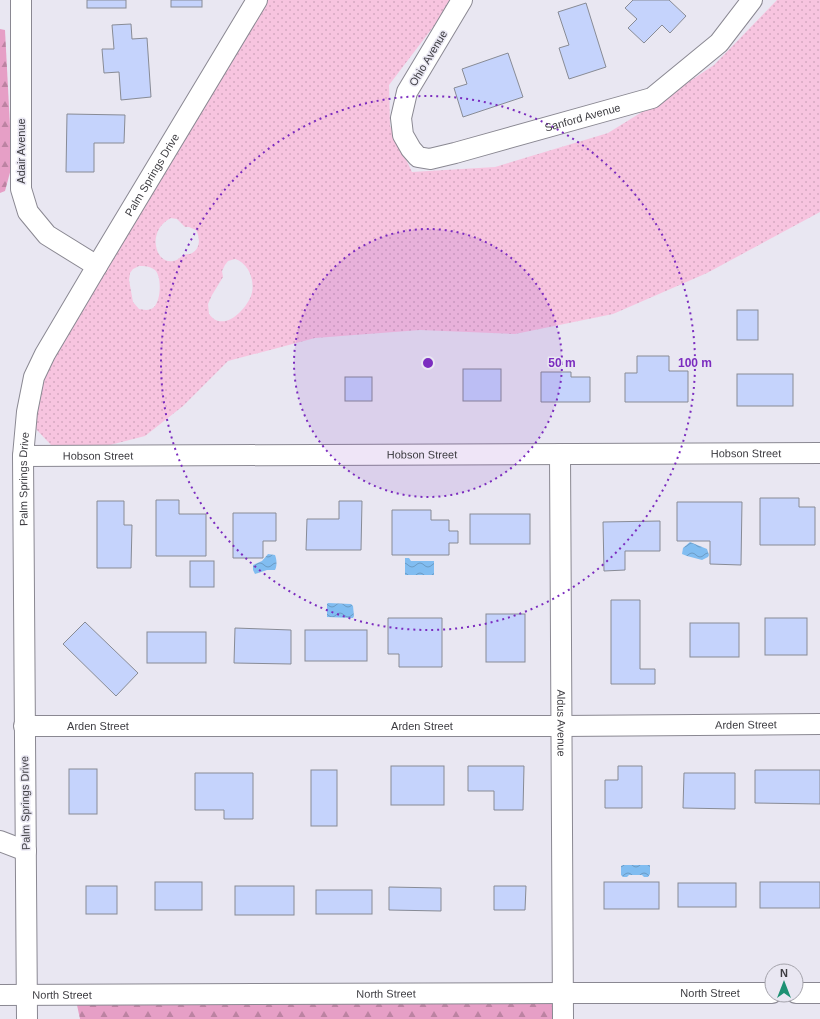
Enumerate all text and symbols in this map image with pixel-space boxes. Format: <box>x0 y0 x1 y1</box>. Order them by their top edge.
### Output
street label: Ohio Avenue <box>407 28 449 88</box>
street label: Sanford Avenue <box>543 101 622 134</box>
street label: Adair Avenue <box>15 118 27 184</box>
street label: Palm Springs Drive <box>122 131 181 218</box>
centre of rings <box>421 356 435 370</box>
text: 50 m <box>548 356 576 370</box>
text: 100 m <box>678 356 712 370</box>
street label: Palm Springs Drive <box>17 431 31 526</box>
street label: Hobson Street <box>711 447 781 459</box>
street label: Hobson Street <box>387 448 457 461</box>
street label: Hobson Street <box>63 450 133 462</box>
street label: Aldus Avenue <box>555 689 568 757</box>
street label: Arden Street <box>715 718 777 731</box>
street label: Arden Street <box>67 720 129 732</box>
street label: Arden Street <box>391 720 453 732</box>
street label: Palm Springs Drive <box>18 756 32 850</box>
north arrow <box>764 963 804 1003</box>
text: N <box>780 967 788 979</box>
street label: North Street <box>680 987 740 999</box>
street label: North Street <box>356 988 416 1000</box>
street label: North Street <box>32 989 92 1001</box>

